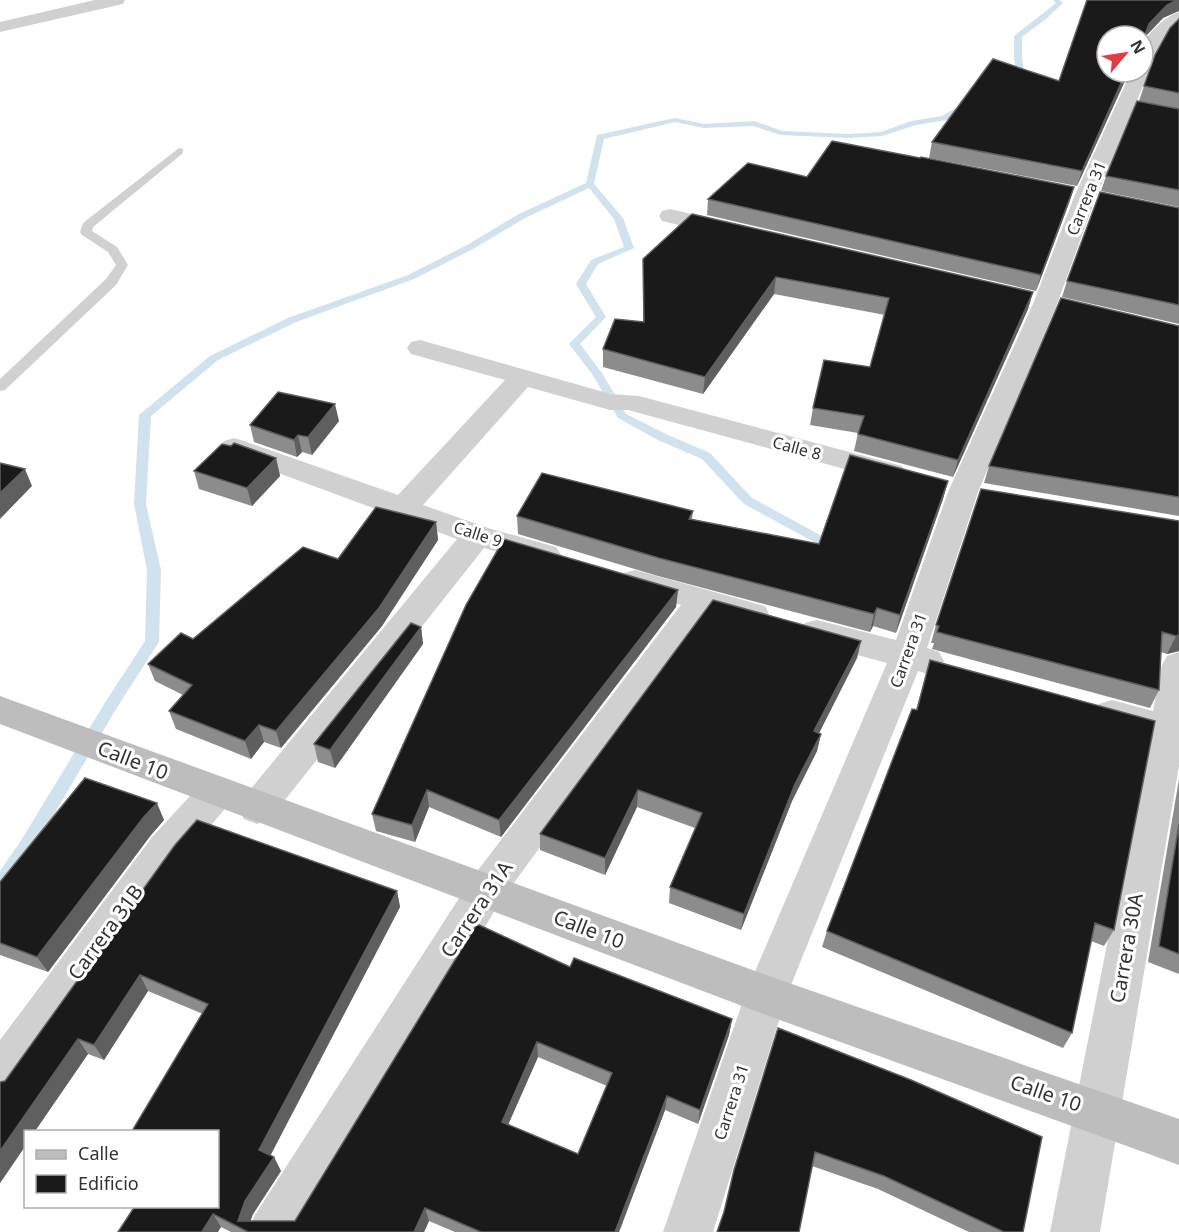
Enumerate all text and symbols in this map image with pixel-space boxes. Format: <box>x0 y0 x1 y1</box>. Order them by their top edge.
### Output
north arrow <box>1095 24 1155 84</box>
text: N <box>1125 36 1151 58</box>
street label: Carrera 31 <box>1061 157 1111 239</box>
street label: Calle 8 <box>770 431 824 465</box>
street label: Calle 9 <box>451 516 505 552</box>
street label: Carrera 31 <box>884 609 932 691</box>
street label: Calle 10 <box>94 734 172 786</box>
street label: Carrera 31A <box>434 855 518 963</box>
street label: Carrera 31B <box>61 879 149 985</box>
street label: Carrera 30A <box>1103 891 1149 1005</box>
street label: Calle 10 <box>550 903 628 955</box>
street label: Carrera 31 <box>708 1061 754 1143</box>
street label: Calle 10 <box>1007 1068 1085 1118</box>
legend <box>24 1130 219 1208</box>
text: Calle <box>78 1141 119 1165</box>
text: Edificio <box>78 1171 139 1195</box>

